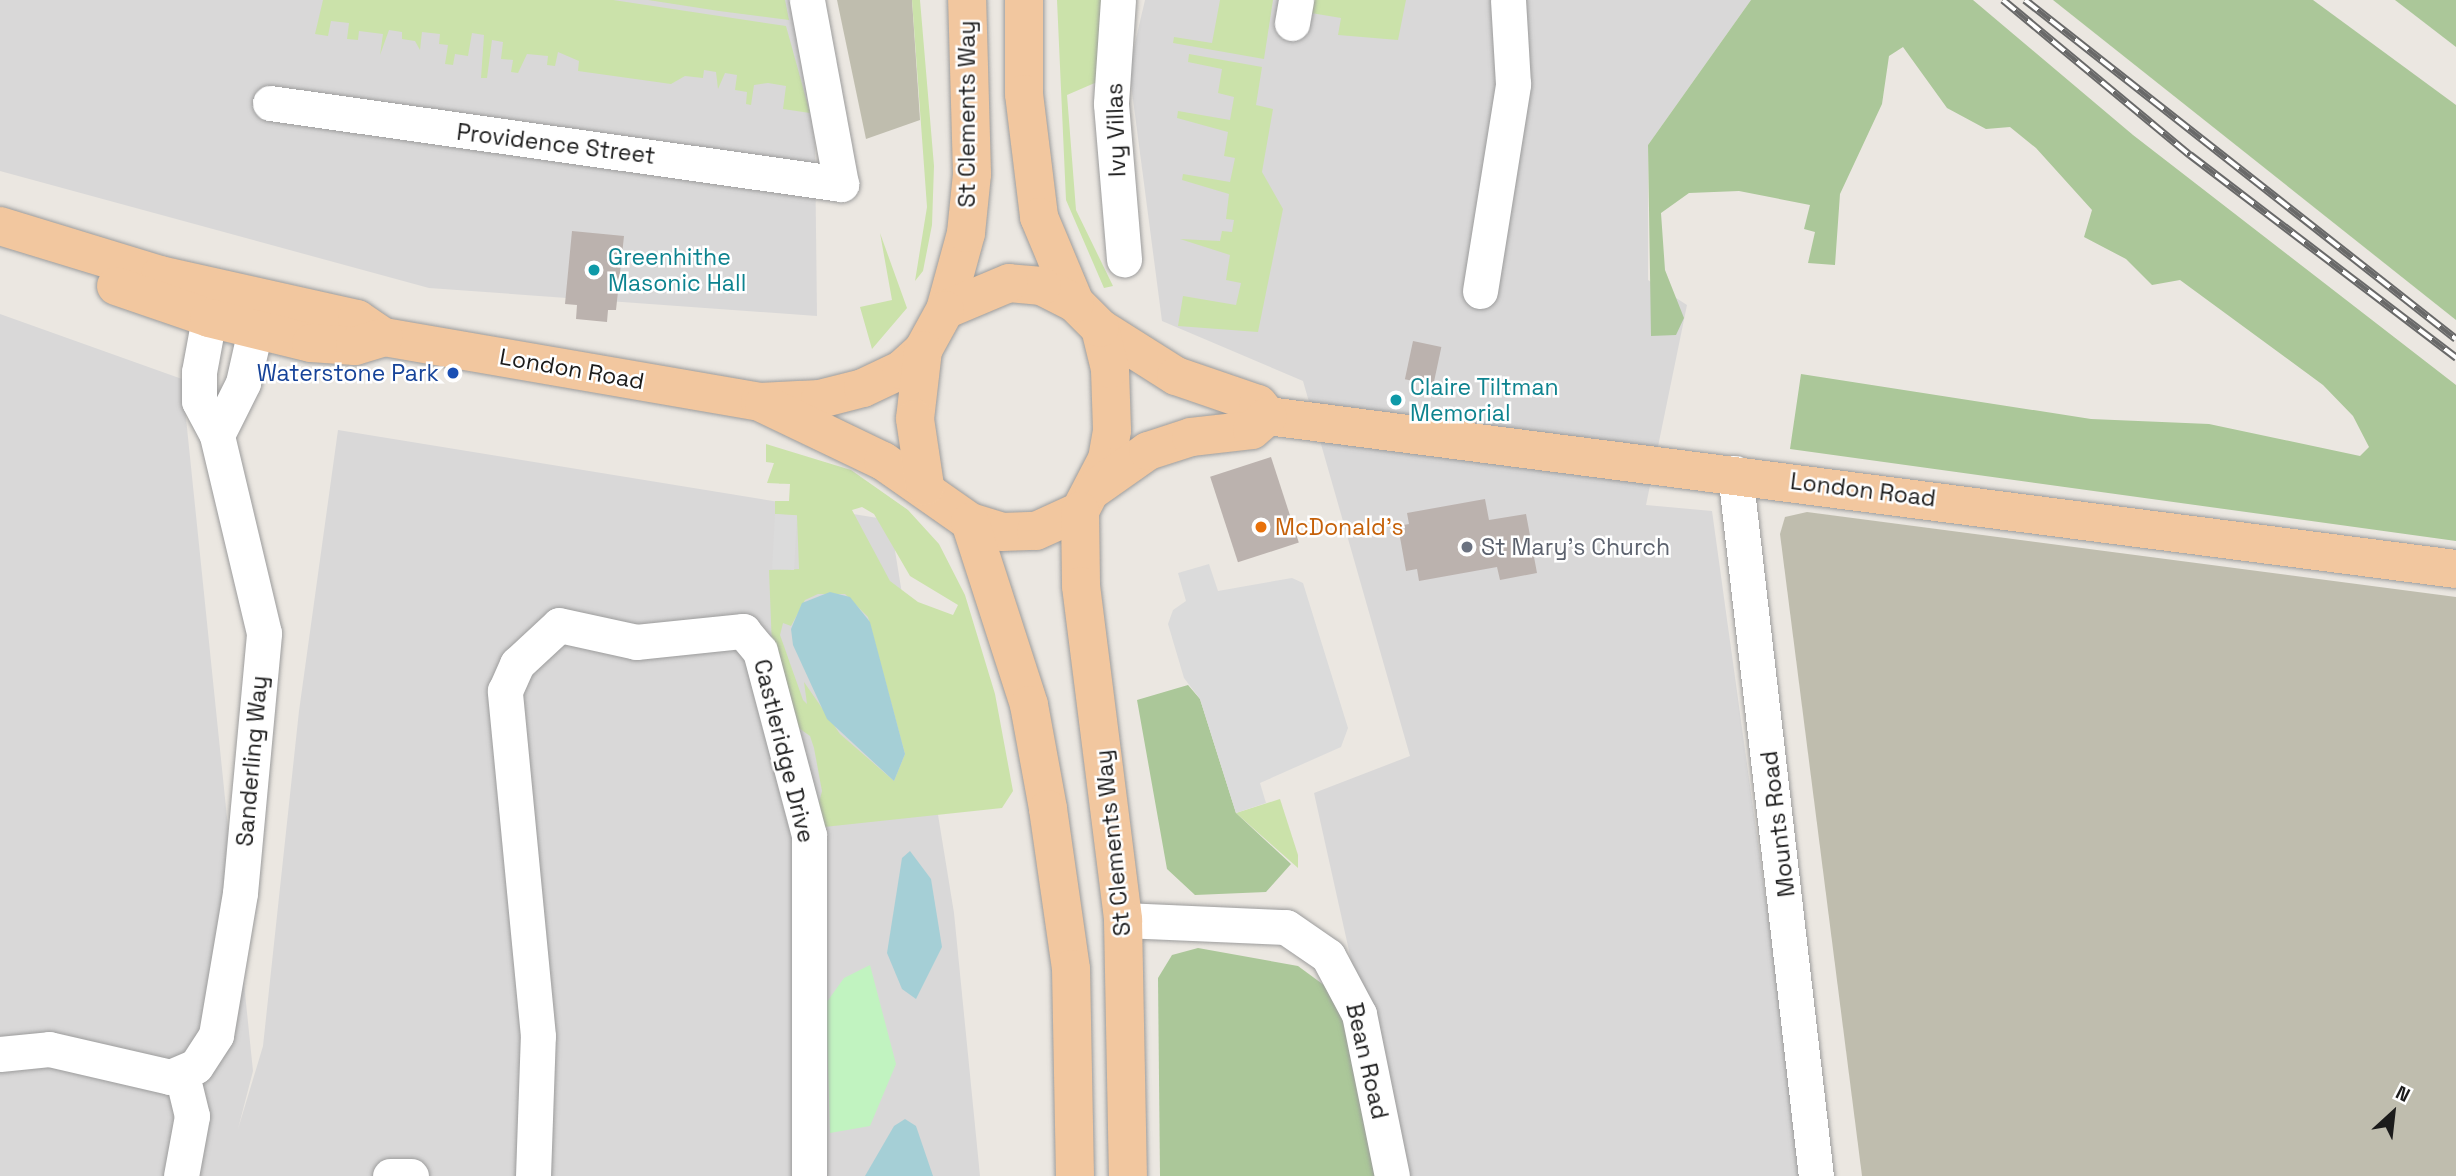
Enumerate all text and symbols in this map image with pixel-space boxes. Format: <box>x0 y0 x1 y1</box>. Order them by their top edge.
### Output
street label: St Clements Way <box>953 20 981 208</box>
street label: Ivy Villas <box>1101 82 1131 178</box>
street label: Providence Street <box>455 118 657 170</box>
place label: Greenhithe Masonic Hall <box>608 243 746 297</box>
marker: Greenhithe Masonic Hall <box>586 262 602 278</box>
street label: London Road <box>498 343 646 395</box>
place label: Waterstone Park <box>257 359 439 387</box>
marker: Waterstone Park <box>445 365 461 381</box>
place label: Claire Tiltman Memorial <box>1410 373 1559 427</box>
marker: Claire Tiltman Memorial <box>1388 392 1404 408</box>
street label: London Road <box>1789 467 1937 513</box>
place label: McDonald's <box>1275 513 1404 541</box>
marker: McDonald's <box>1253 519 1269 535</box>
place label: St Mary's Church <box>1481 533 1670 561</box>
marker: St Mary's Church <box>1459 539 1475 555</box>
street label: Castleridge Drive <box>748 656 820 846</box>
street label: Sanderling Way <box>231 674 273 848</box>
street label: St Clements Way <box>1089 748 1137 938</box>
street label: Mounts Road <box>1755 749 1801 899</box>
street label: Bean Road <box>1340 1000 1394 1122</box>
north arrow <box>2358 1078 2428 1148</box>
text: N <box>2391 1080 2414 1108</box>

